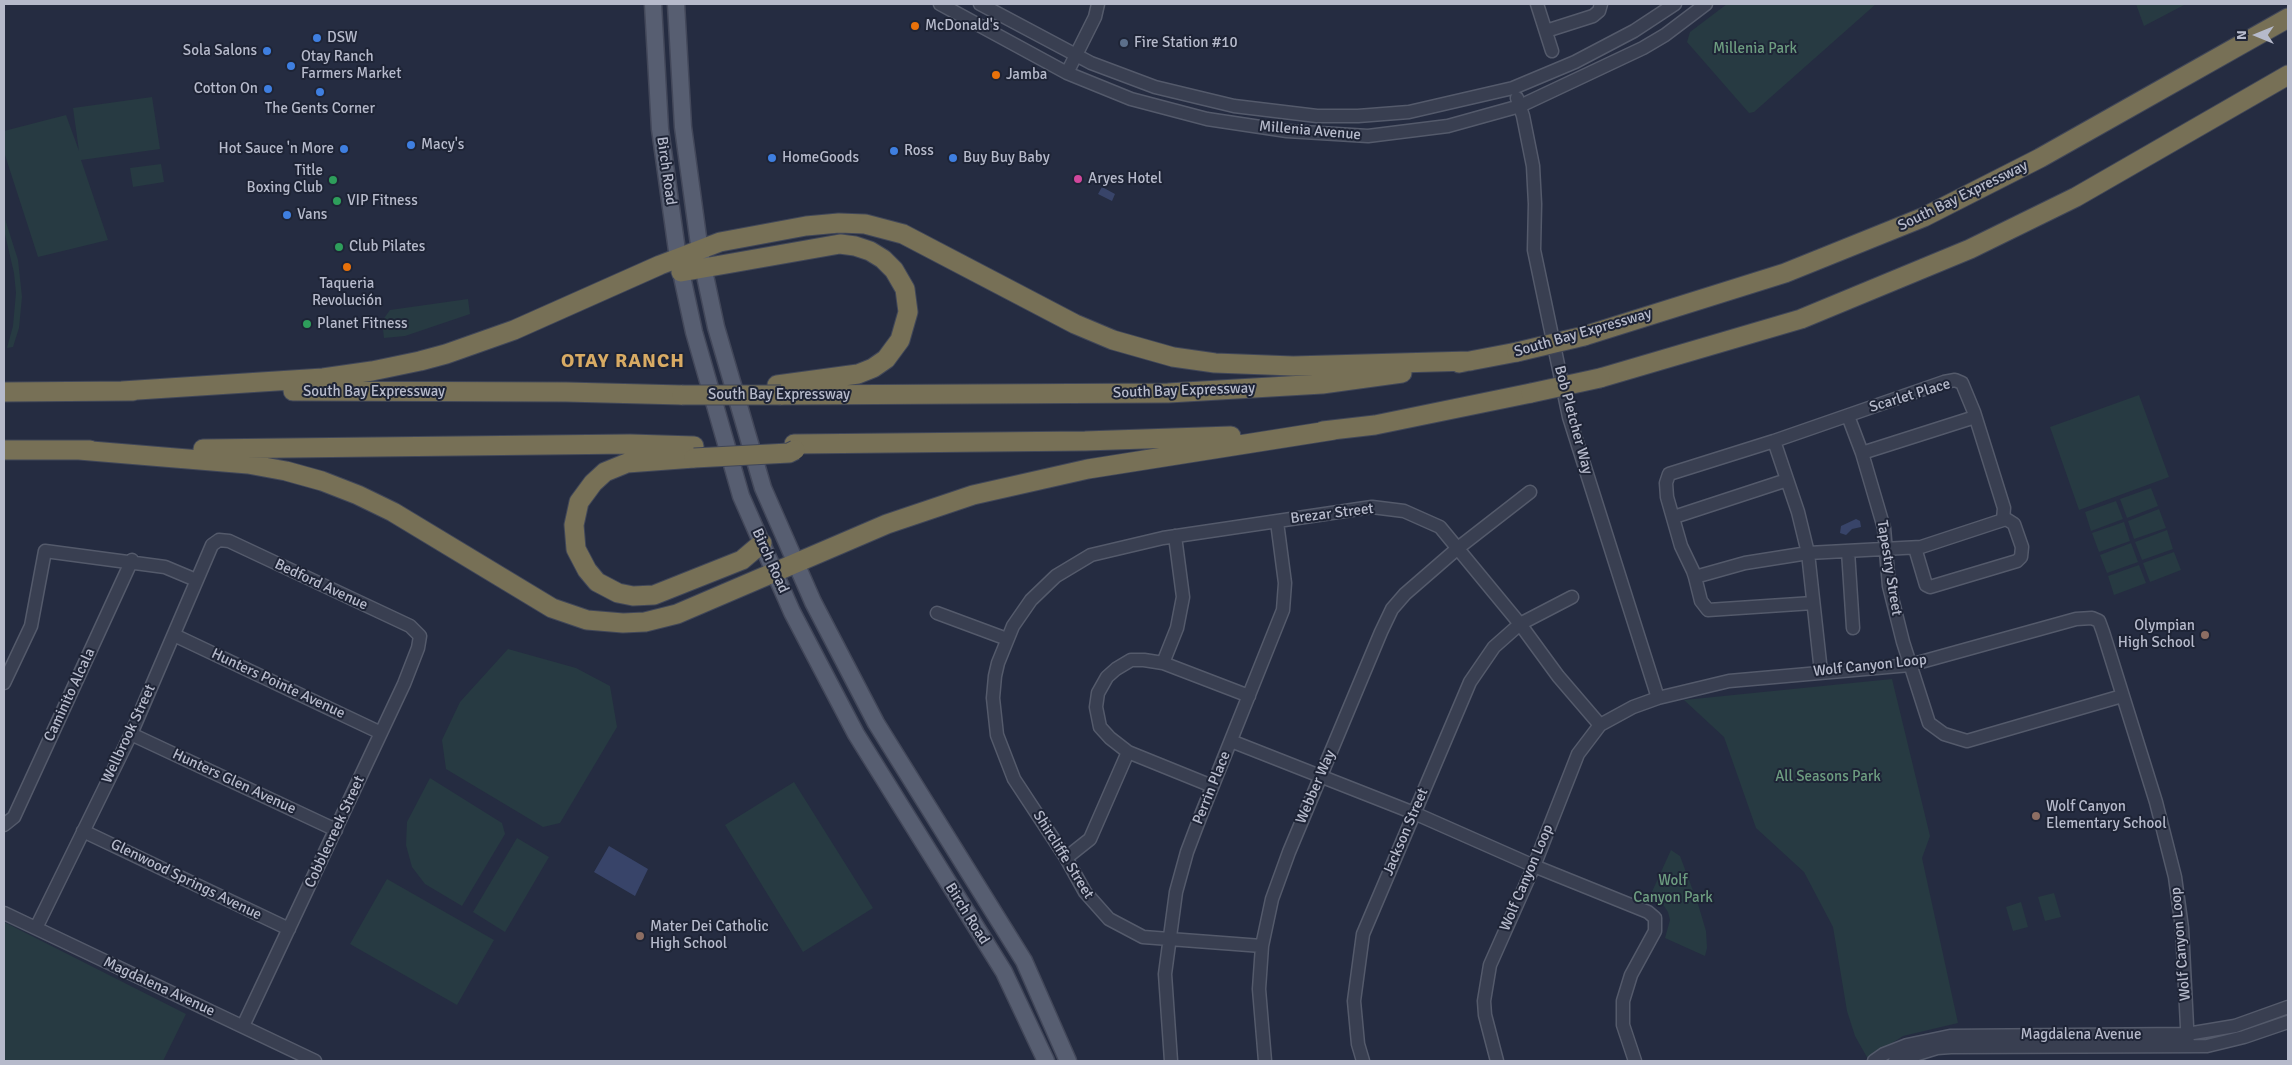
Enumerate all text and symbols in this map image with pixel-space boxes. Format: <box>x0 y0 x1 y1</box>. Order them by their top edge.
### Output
north arrow <box>2232 10 2282 60</box>
place label: McDonald's <box>925 17 999 35</box>
marker: McDonald's <box>909 20 921 32</box>
place label: DSW <box>327 29 357 47</box>
text: N <box>2233 30 2250 40</box>
marker: DSW <box>311 32 323 44</box>
place label: Fire Station #10 <box>1134 34 1238 52</box>
marker: Fire Station #10 <box>1118 37 1130 49</box>
park label: Millenia Park <box>1713 40 1797 58</box>
place label: Sola Salons <box>183 42 257 60</box>
marker: Sola Salons <box>261 45 273 57</box>
place label: Otay Ranch Farmers Market <box>301 48 402 83</box>
marker: Otay Ranch Farmers Market <box>285 60 297 72</box>
place label: Jamba <box>1006 66 1047 84</box>
marker: Jamba <box>990 69 1002 81</box>
place label: Cotton On <box>194 80 258 98</box>
marker: Cotton On <box>262 83 274 95</box>
marker: The Gents Corner <box>314 86 326 98</box>
place label: The Gents Corner <box>265 100 375 118</box>
street label: Millenia Avenue <box>1258 118 1362 144</box>
place label: Macy's <box>421 136 464 154</box>
street label: Birch Road <box>652 136 680 206</box>
marker: Macy's <box>405 139 417 151</box>
place label: Hot Sauce 'n More <box>219 140 334 158</box>
place label: Ross <box>904 142 934 160</box>
marker: Hot Sauce 'n More <box>338 143 350 155</box>
marker: Ross <box>888 145 900 157</box>
place label: HomeGoods <box>782 149 859 167</box>
place label: Buy Buy Baby <box>963 149 1050 167</box>
marker: HomeGoods <box>766 152 778 164</box>
marker: Buy Buy Baby <box>947 152 959 164</box>
street label: South Bay Expressway <box>1895 157 2031 235</box>
place label: Title Boxing Club <box>247 162 323 197</box>
place label: Aryes Hotel <box>1088 170 1162 188</box>
marker: Aryes Hotel <box>1072 173 1084 185</box>
marker: Title Boxing Club <box>327 174 339 186</box>
place label: VIP Fitness <box>347 192 418 210</box>
marker: VIP Fitness <box>331 195 343 207</box>
place label: Vans <box>297 206 327 224</box>
marker: Vans <box>281 209 293 221</box>
place label: Club Pilates <box>349 238 425 256</box>
marker: Club Pilates <box>333 241 345 253</box>
marker: Taqueria Revolución <box>341 261 353 273</box>
place label: Taqueria Revolución <box>312 275 382 310</box>
street label: South Bay Expressway <box>1512 305 1654 361</box>
place label: Planet Fitness <box>317 315 408 333</box>
marker: Planet Fitness <box>301 318 313 330</box>
district label: OTAY RANCH <box>560 350 686 374</box>
street label: Bob Pletcher Way <box>1550 364 1596 476</box>
street label: Scarlet Place <box>1867 375 1953 417</box>
street label: South Bay Expressway <box>1113 380 1255 402</box>
street label: South Bay Expressway <box>303 383 445 401</box>
street label: South Bay Expressway <box>708 386 850 404</box>
street label: Brezar Street <box>1289 500 1375 528</box>
street label: Tapestry Street <box>1873 519 1905 617</box>
street label: Birch Road <box>748 526 792 596</box>
street label: Bedford Avenue <box>272 556 370 614</box>
place label: Olympian High School <box>2118 617 2195 652</box>
marker: Olympian High School <box>2199 629 2211 641</box>
street label: Caminito Alcala <box>41 645 99 745</box>
street label: Hunters Pointe Avenue <box>208 645 348 723</box>
street label: Wolf Canyon Loop <box>1812 651 1928 681</box>
street label: Wellbrook Street <box>98 682 160 786</box>
street label: Hunters Glen Avenue <box>169 745 299 819</box>
street label: Webber Way <box>1292 747 1340 827</box>
street label: Perrin Place <box>1189 749 1235 827</box>
park label: All Seasons Park <box>1775 768 1881 786</box>
street label: Cobblecreek Street <box>301 773 369 891</box>
street label: Jackson Street <box>1379 785 1433 879</box>
place label: Wolf Canyon Elementary School <box>2046 798 2167 833</box>
street label: Shircliffe Street <box>1029 808 1097 902</box>
marker: Wolf Canyon Elementary School <box>2030 810 2042 822</box>
street label: Wolf Canyon Loop <box>1496 822 1558 934</box>
street label: Glenwood Springs Avenue <box>108 836 264 924</box>
park label: Wolf Canyon Park <box>1633 872 1713 907</box>
street label: Birch Road <box>941 880 993 948</box>
street label: Wolf Canyon Loop <box>2167 886 2195 1002</box>
place label: Mater Dei Catholic High School <box>650 918 769 953</box>
marker: Mater Dei Catholic High School <box>634 930 646 942</box>
street label: Magdalena Avenue <box>100 953 218 1021</box>
street label: Magdalena Avenue <box>2021 1026 2141 1044</box>

